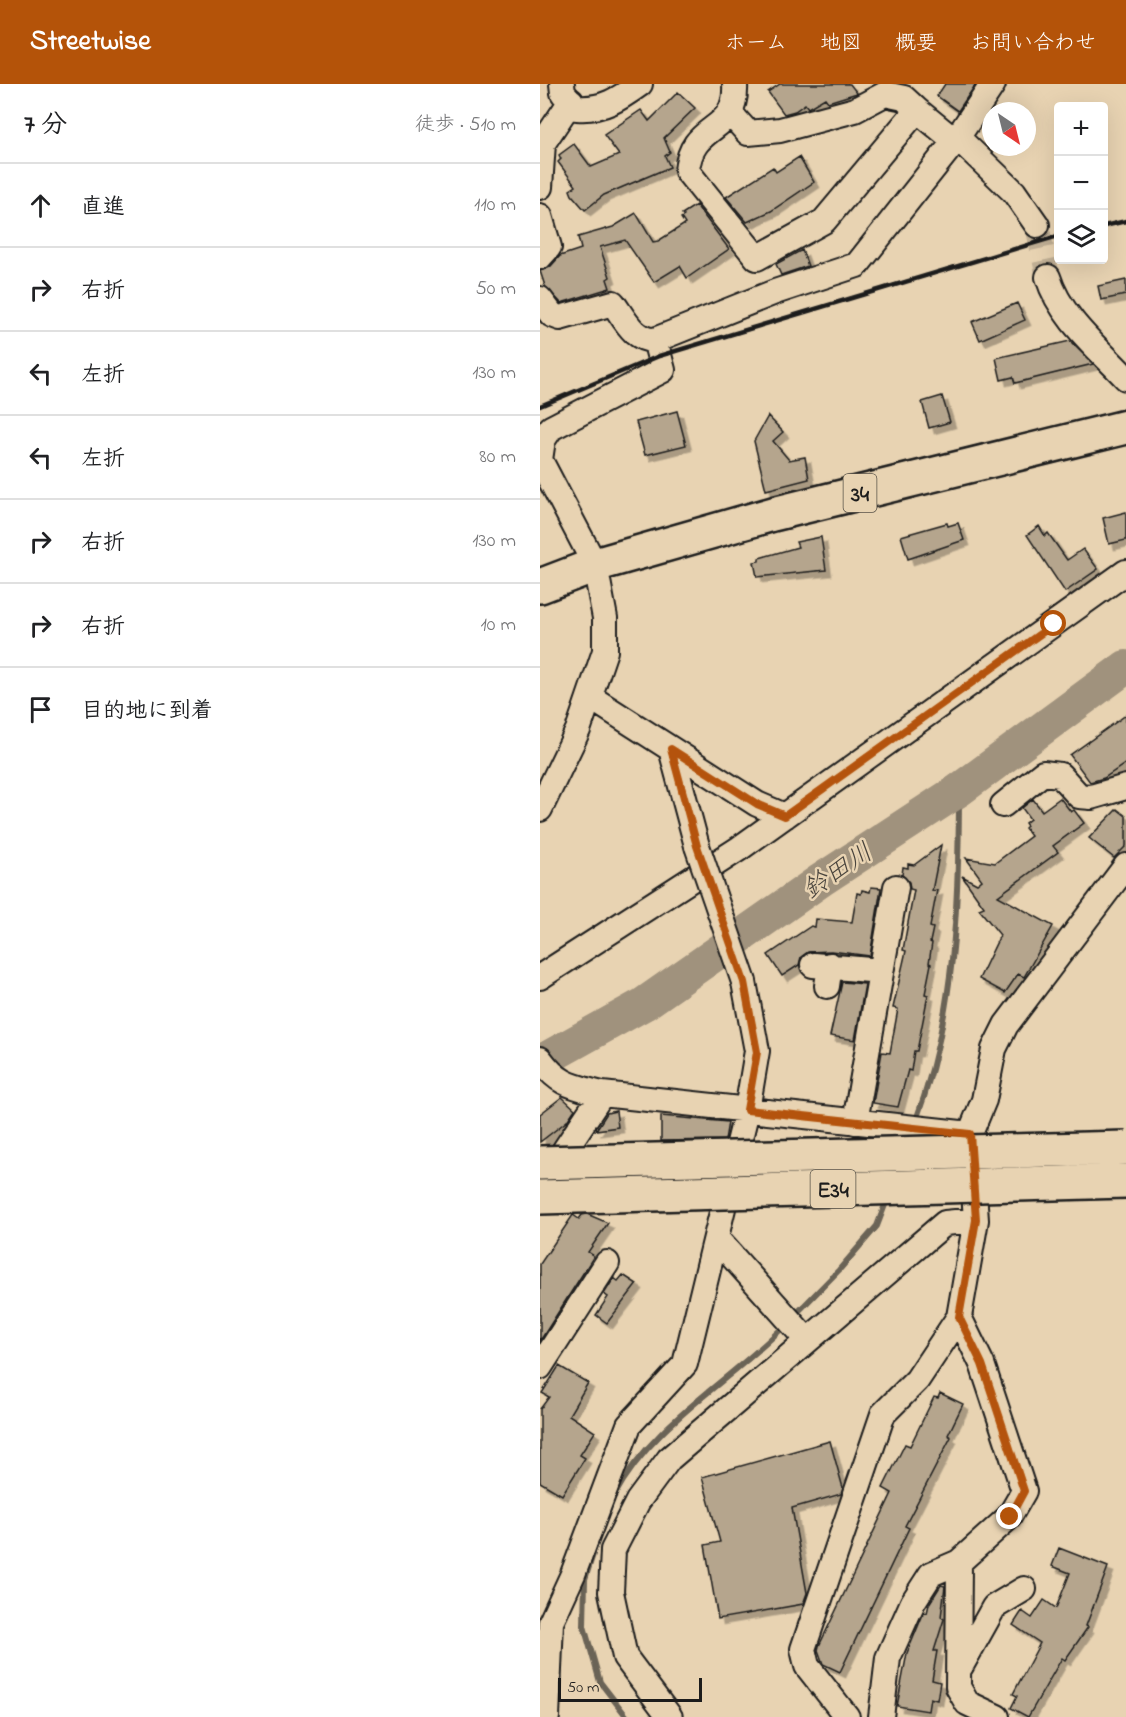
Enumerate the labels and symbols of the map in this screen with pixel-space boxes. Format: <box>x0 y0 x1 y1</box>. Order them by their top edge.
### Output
north arrow <box>982 102 1036 156</box>
road number: 34 <box>844 474 876 512</box>
route start <box>1040 610 1066 636</box>
water label: 鈴田川 <box>796 835 882 910</box>
road number: E34 <box>810 1170 856 1208</box>
route end <box>996 1503 1022 1529</box>
scale bar <box>558 1675 702 1702</box>

